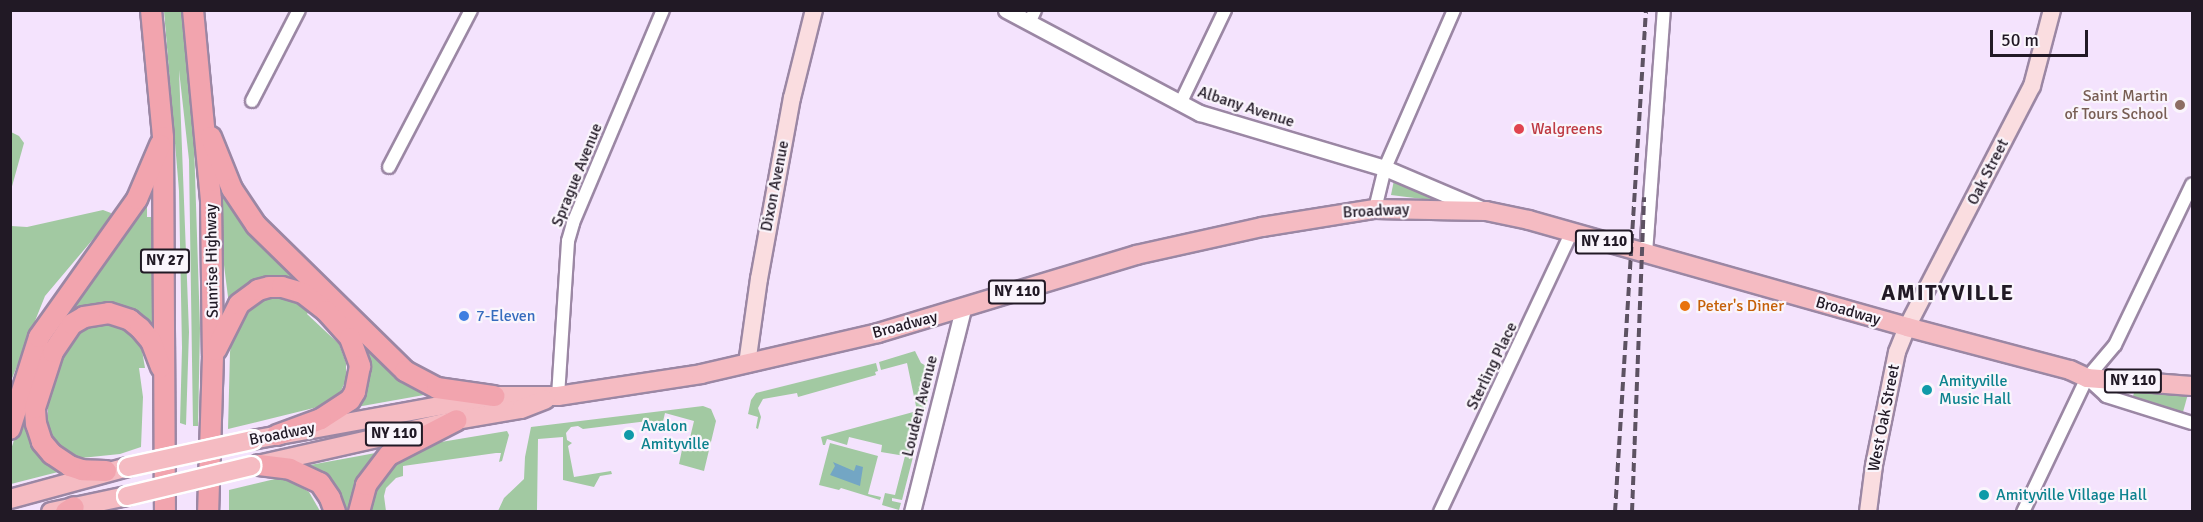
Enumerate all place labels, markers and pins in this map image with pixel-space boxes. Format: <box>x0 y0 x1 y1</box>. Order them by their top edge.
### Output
place label: Saint Martin of Tours School <box>2064 86 2168 124</box>
marker: Saint Martin of Tours School <box>2173 98 2187 112</box>
place label: Walgreens <box>1531 119 1603 139</box>
marker: Walgreens <box>1512 122 1526 136</box>
place label: Peter's Diner <box>1697 296 1784 316</box>
marker: Peter's Diner <box>1678 299 1692 313</box>
place label: 7-Eleven <box>476 306 535 326</box>
marker: 7-Eleven <box>457 309 471 323</box>
place label: Amityville Music Hall <box>1939 371 2011 409</box>
marker: Amityville Music Hall <box>1920 383 1934 397</box>
place label: Avalon Amityville <box>641 416 709 454</box>
marker: Avalon Amityville <box>622 428 636 442</box>
place label: Amityville Village Hall <box>1996 485 2147 505</box>
marker: Amityville Village Hall <box>1977 488 1991 502</box>

